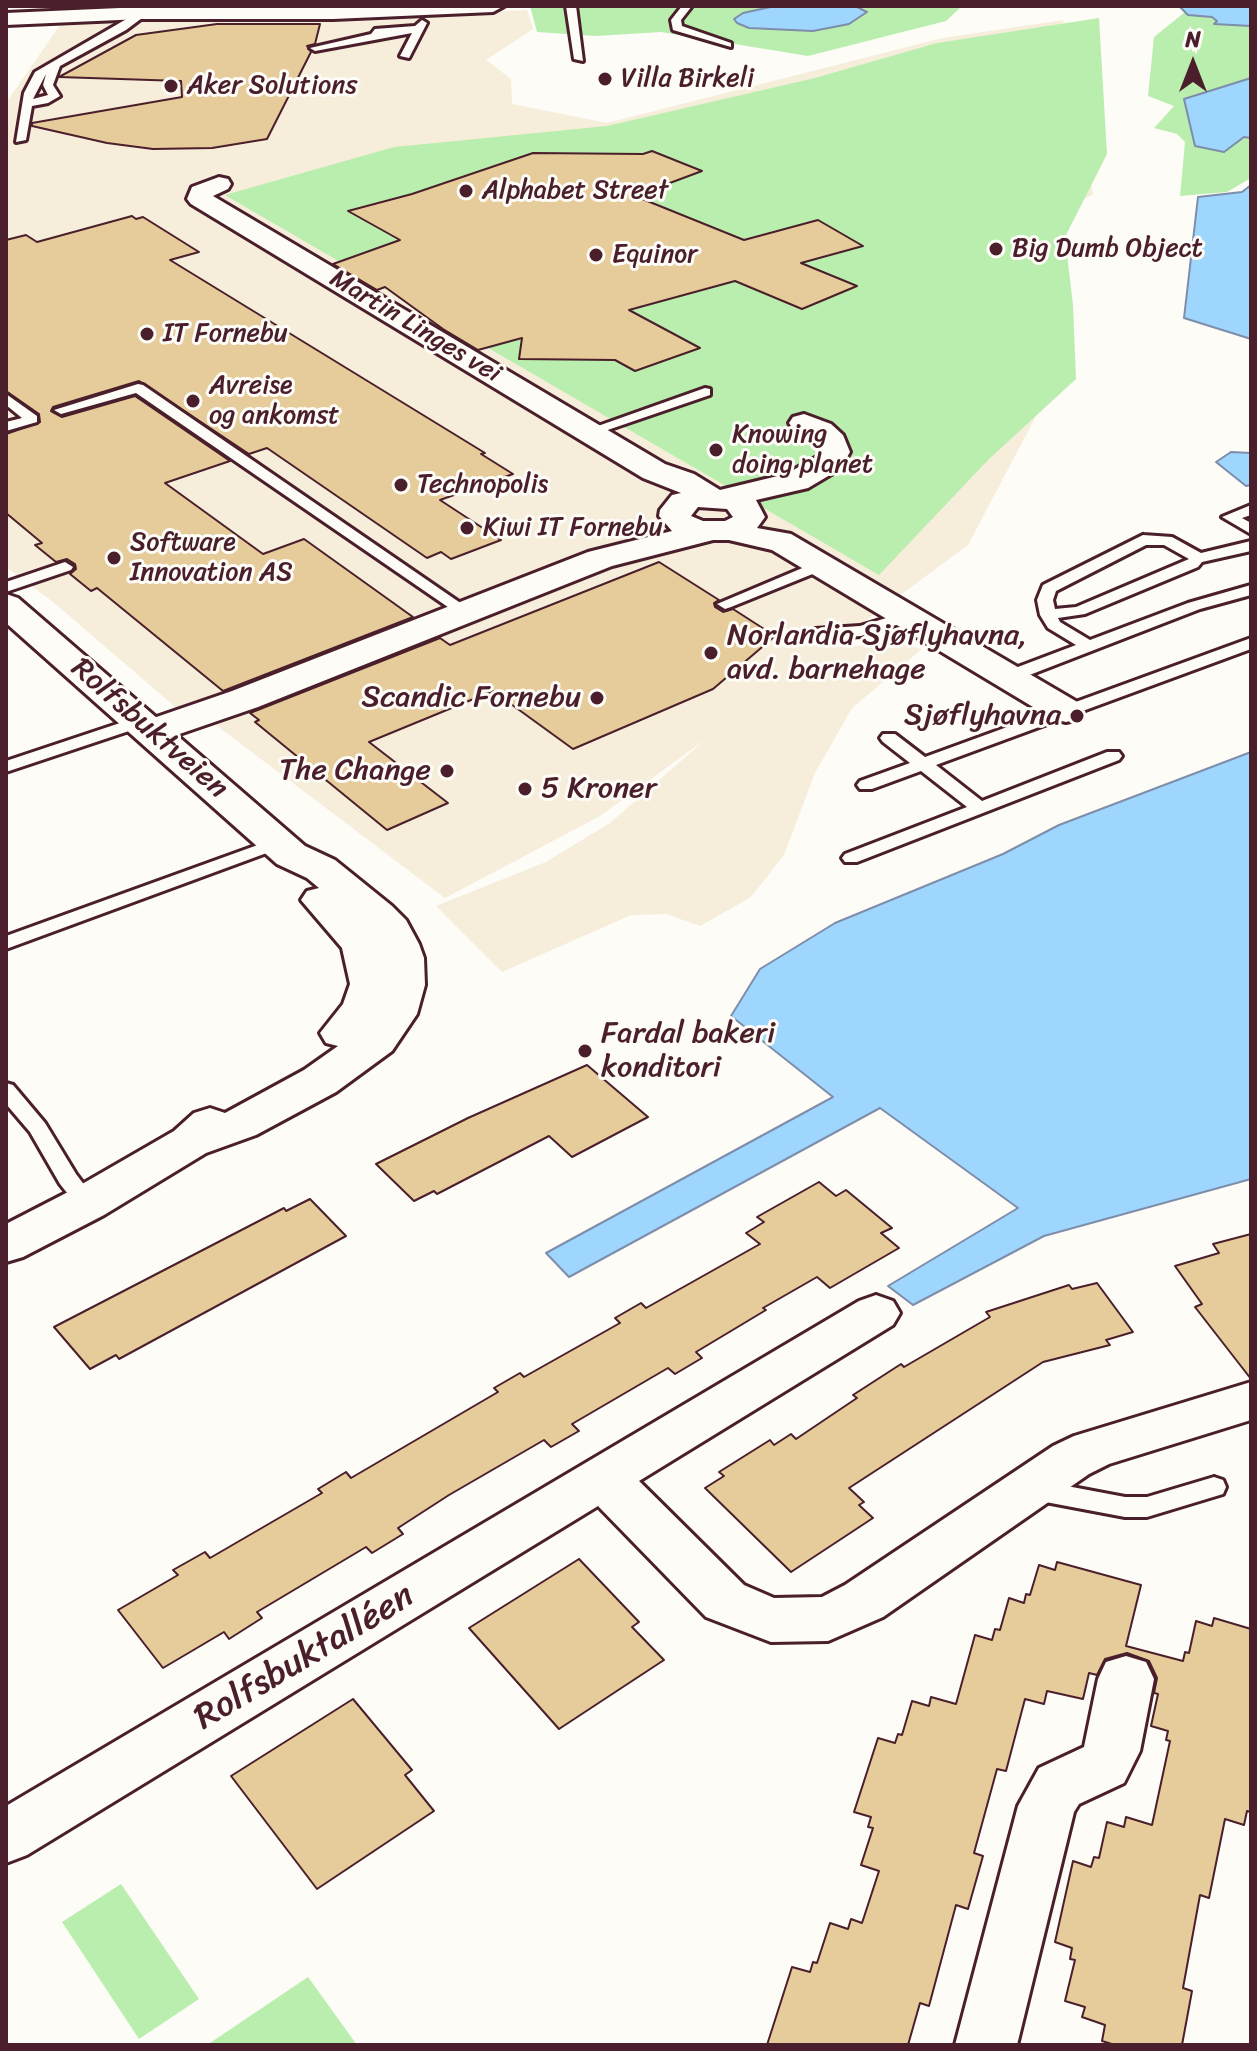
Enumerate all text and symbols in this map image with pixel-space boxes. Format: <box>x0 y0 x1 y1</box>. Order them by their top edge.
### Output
text: N <box>1185 20 1201 59</box>
north arrow <box>1153 24 1233 104</box>
place label: Villa Birkeli <box>621 63 754 95</box>
place label: Aker Solutions <box>187 70 357 102</box>
marker: Villa Birkeli <box>596 70 614 88</box>
marker: Aker Solutions <box>162 77 180 95</box>
place label: Alphabet Street <box>482 175 668 207</box>
marker: Alphabet Street <box>457 182 475 200</box>
place label: Big Dumb Object <box>1012 233 1203 265</box>
place label: Equinor <box>612 239 698 271</box>
marker: Big Dumb Object <box>987 240 1005 258</box>
marker: Equinor <box>587 246 605 264</box>
street label: Martin Linges vei <box>324 264 506 390</box>
place label: IT Fornebu <box>163 318 288 350</box>
marker: IT Fornebu <box>138 325 156 343</box>
place label: Avreise og ankomst <box>209 370 339 432</box>
marker: Avreise og ankomst <box>184 392 202 410</box>
place label: Knowing doing planet <box>732 419 873 480</box>
marker: Knowing doing planet <box>707 441 725 459</box>
place label: Technopolis <box>417 469 548 501</box>
marker: Technopolis <box>392 476 410 494</box>
place label: Kiwi IT Fornebu <box>483 512 663 544</box>
marker: Kiwi IT Fornebu <box>458 519 476 537</box>
place label: Software Innovation AS <box>130 527 293 588</box>
marker: Software Innovation AS <box>105 549 123 567</box>
place label: Norlandia Sjøflyhavna, avd. barnehage <box>727 618 1027 688</box>
marker: Norlandia Sjøflyhavna, avd. barnehage <box>702 644 720 662</box>
street label: Rolfsbuktveien <box>63 651 235 807</box>
place label: Scandic Fornebu <box>362 680 581 716</box>
marker: Scandic Fornebu <box>588 689 606 707</box>
place label: Sjøflyhavna <box>904 698 1061 734</box>
marker: Sjøflyhavna <box>1068 707 1086 725</box>
place label: The Change <box>279 753 431 789</box>
marker: The Change <box>438 762 456 780</box>
place label: 5 Kroner <box>541 771 657 807</box>
marker: 5 Kroner <box>516 780 534 798</box>
place label: Fardal bakeri konditori <box>601 1016 775 1086</box>
marker: Fardal bakeri konditori <box>576 1042 594 1060</box>
street label: Rolfsbuktalléen <box>187 1575 423 1741</box>

